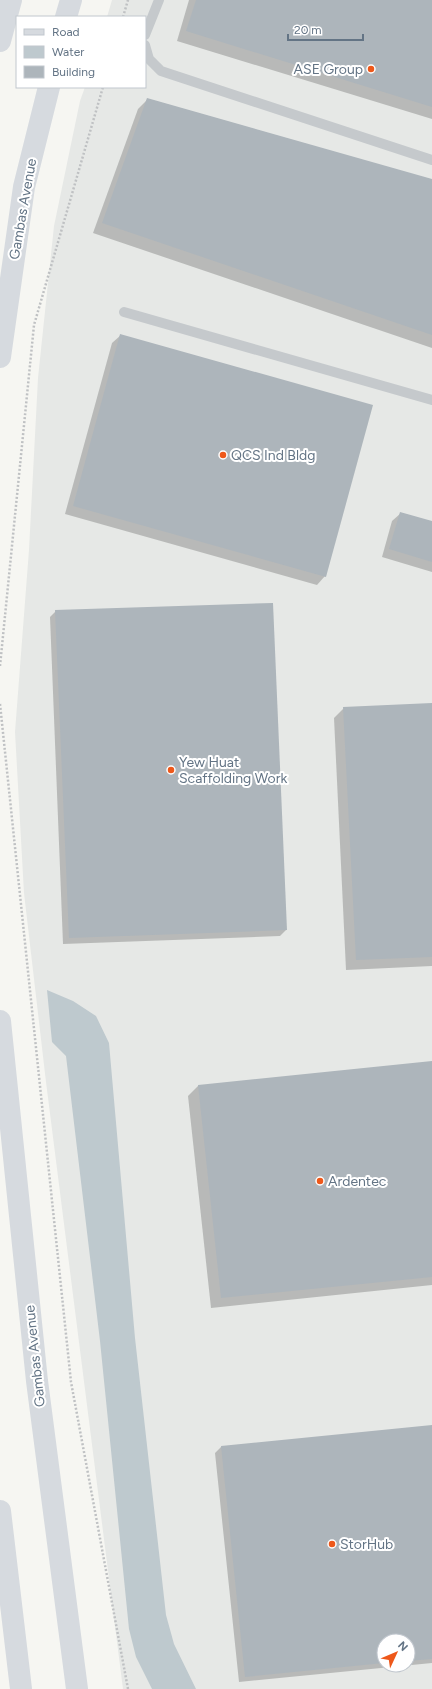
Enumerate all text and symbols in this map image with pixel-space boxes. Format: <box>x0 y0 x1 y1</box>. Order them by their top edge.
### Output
legend <box>16 16 146 88</box>
scale bar <box>288 16 363 42</box>
text: 20 m <box>294 23 322 37</box>
text: Road <box>52 25 80 39</box>
text: Water <box>52 45 84 59</box>
place label: ASE Group <box>294 61 363 78</box>
marker: ASE Group <box>366 64 376 74</box>
text: Building <box>52 65 95 79</box>
street label: Gambas Avenue <box>6 157 40 261</box>
place label: QCS Ind Bldg <box>231 447 315 464</box>
marker: QCS Ind Bldg <box>218 450 228 460</box>
place label: Yew Huat Scaffolding Work <box>179 754 287 787</box>
marker: Yew Huat Scaffolding Work <box>166 765 176 775</box>
place label: Ardentec <box>328 1173 387 1190</box>
marker: Ardentec <box>315 1176 325 1186</box>
street label: Gambas Avenue <box>21 1304 49 1408</box>
place label: StorHub <box>340 1536 393 1553</box>
marker: StorHub <box>327 1539 337 1549</box>
north arrow <box>376 1633 416 1673</box>
text: N <box>395 1639 410 1654</box>

